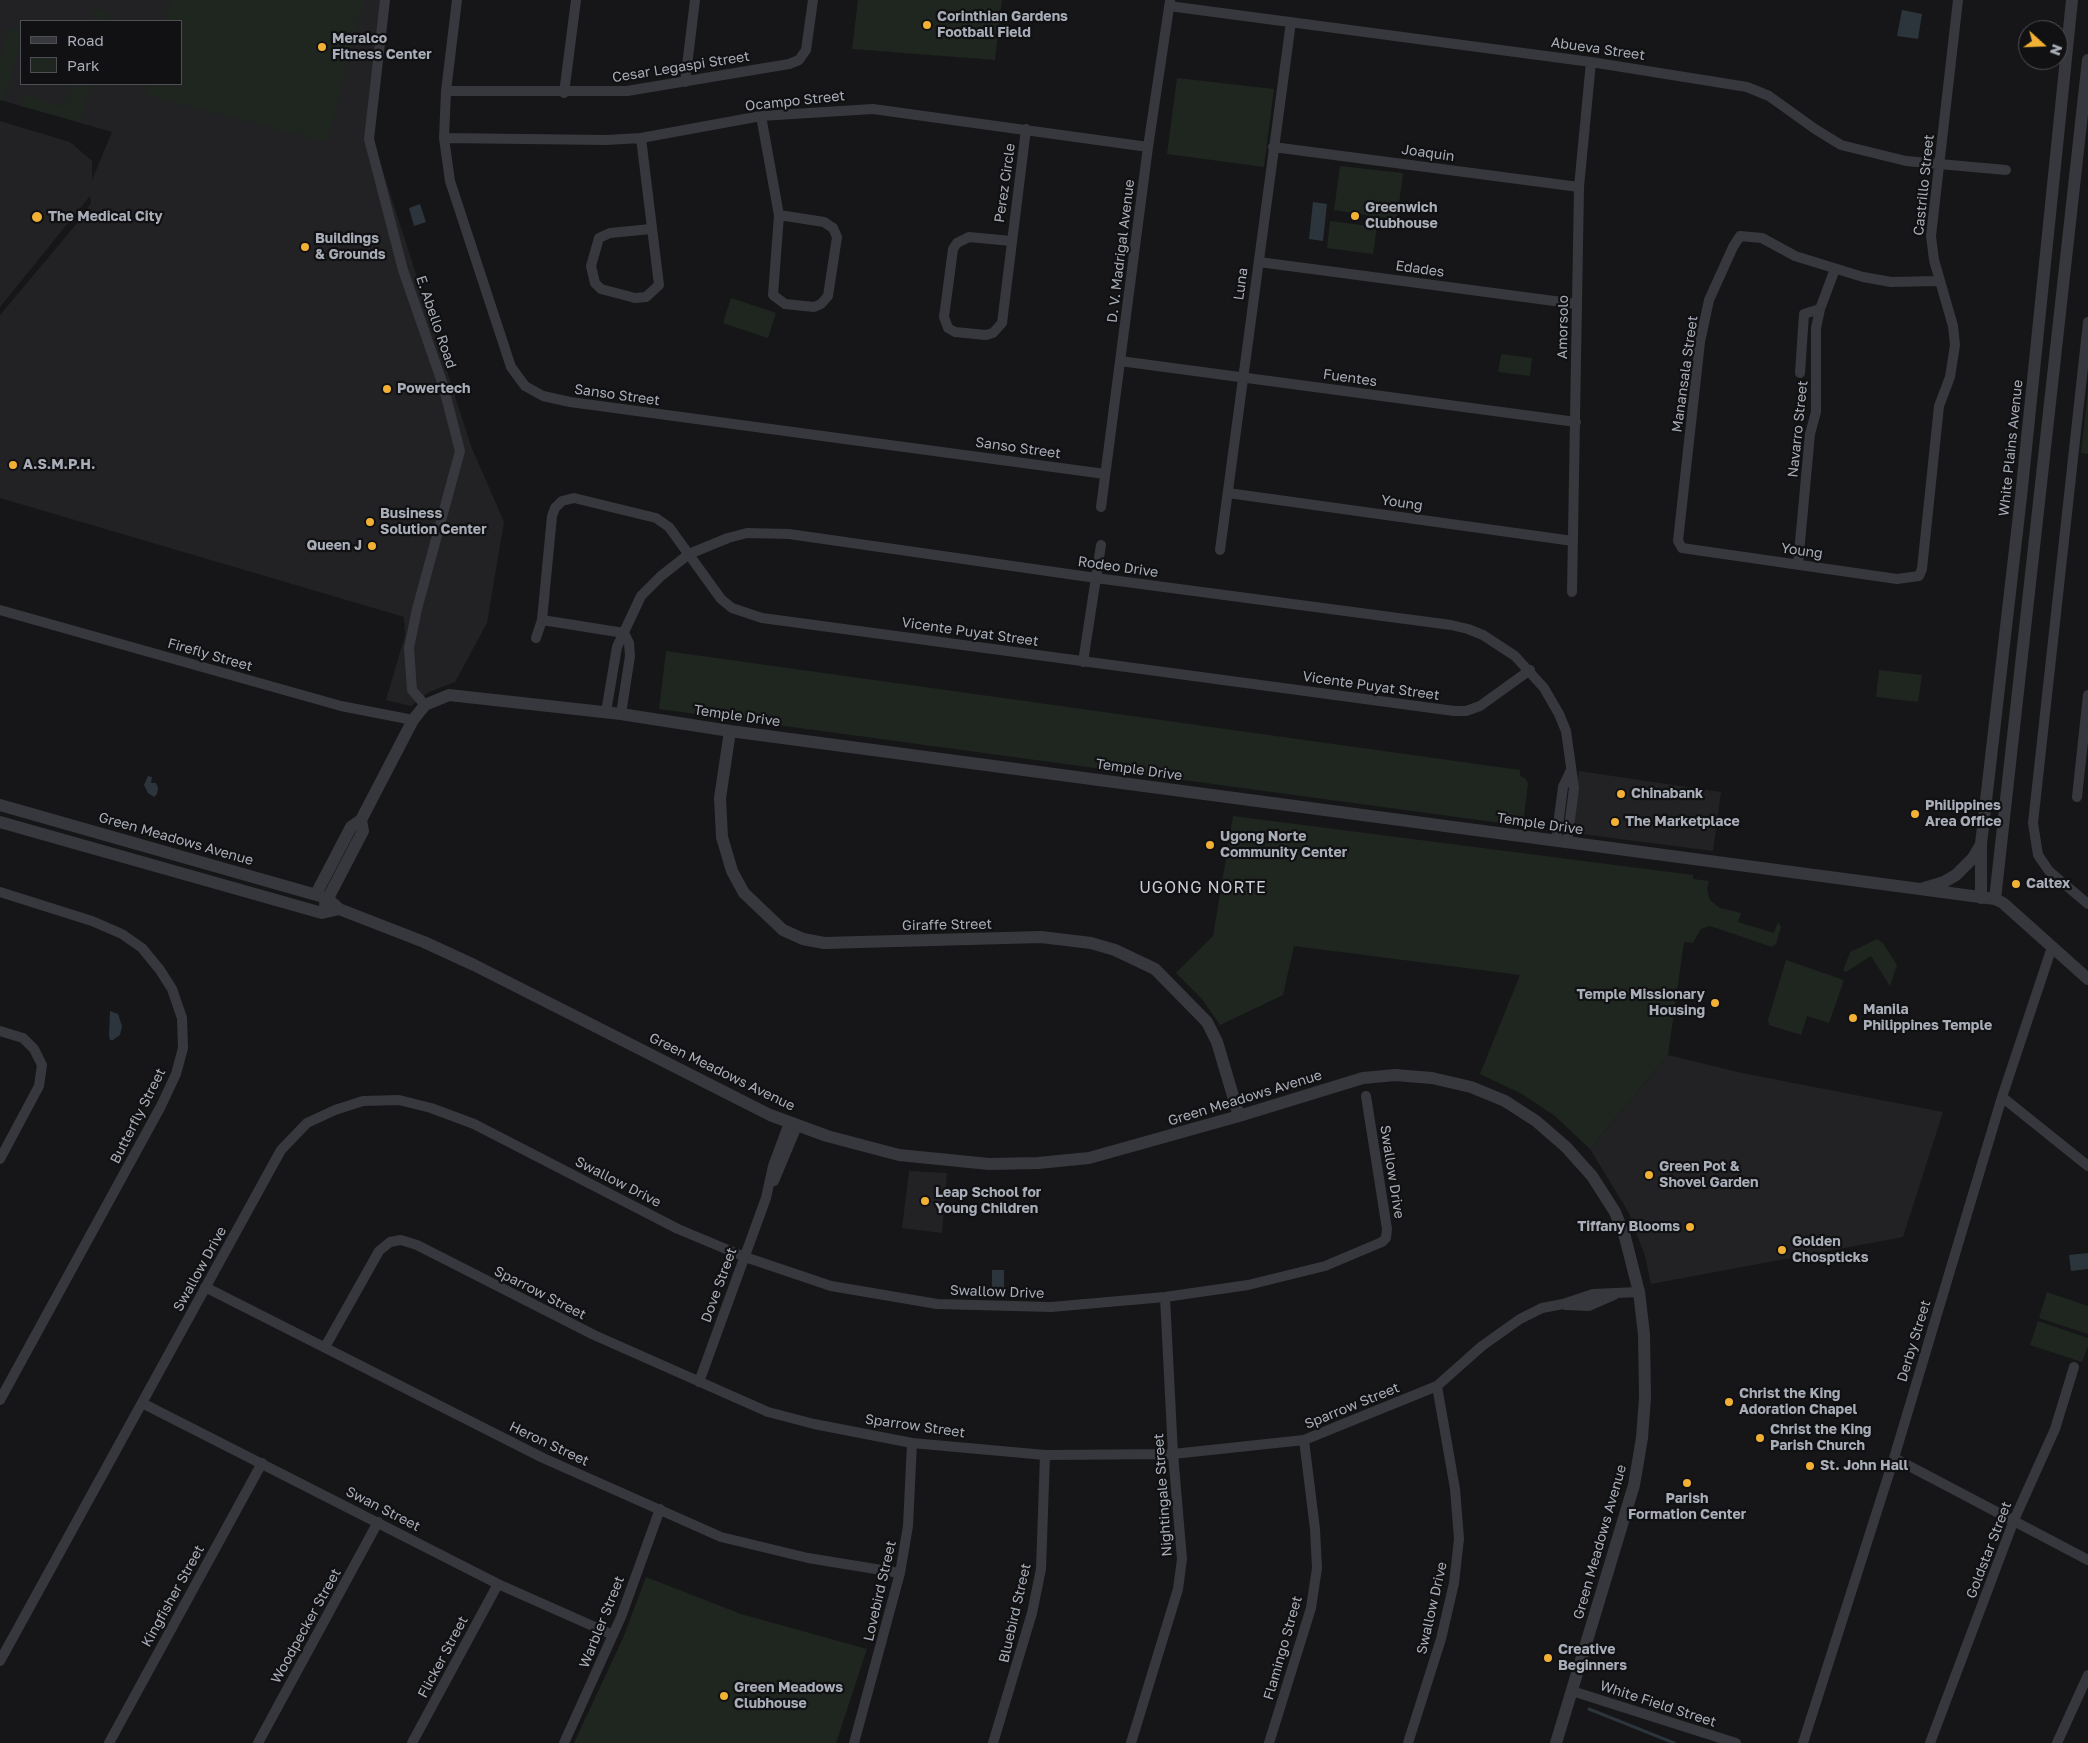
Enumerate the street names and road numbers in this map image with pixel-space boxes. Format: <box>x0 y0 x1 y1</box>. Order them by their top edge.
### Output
street label: Abueva Street <box>1550 34 1646 64</box>
street label: Cesar Legaspi Street <box>611 48 751 86</box>
street label: Ocampo Street <box>744 87 846 115</box>
street label: Castrillo Street <box>1910 133 1938 237</box>
street label: Joaquin <box>1400 141 1456 165</box>
street label: Perez Circle <box>991 142 1019 224</box>
street label: D. V. Madrigal Avenue <box>1104 178 1138 324</box>
street label: Edades <box>1395 257 1445 281</box>
street label: Luna <box>1230 267 1252 301</box>
street label: E. Abello Road <box>412 273 460 371</box>
street label: Amorsolo <box>1554 295 1572 359</box>
street label: Manansala Street <box>1668 315 1702 433</box>
street label: Fuentes <box>1322 366 1378 390</box>
street label: White Plains Avenue <box>1995 379 2027 517</box>
street label: Navarro Street <box>1785 380 1811 478</box>
street label: Sanso Street <box>573 381 661 409</box>
street label: Sanso Street <box>974 434 1062 462</box>
street label: Young <box>1380 492 1424 514</box>
street label: Young <box>1780 540 1824 562</box>
street label: Rodeo Drive <box>1077 553 1159 581</box>
street label: Vicente Puyat Street <box>901 614 1039 650</box>
street label: Firefly Street <box>166 635 254 675</box>
street label: Vicente Puyat Street <box>1302 668 1440 704</box>
street label: Temple Drive <box>693 702 781 730</box>
street label: Temple Drive <box>1095 756 1183 784</box>
street label: Green Meadows Avenue <box>97 809 255 869</box>
street label: Temple Drive <box>1496 810 1584 838</box>
street label: Giraffe Street <box>902 916 992 934</box>
street label: Green Meadows Avenue <box>646 1029 798 1115</box>
street label: Butterfly Street <box>107 1065 169 1167</box>
street label: Green Meadows Avenue <box>1166 1067 1324 1129</box>
street label: Swallow Drive <box>1376 1124 1408 1220</box>
street label: Swallow Drive <box>572 1153 664 1211</box>
street label: Swallow Drive <box>170 1224 230 1314</box>
street label: Dove Street <box>698 1245 740 1325</box>
street label: Sparrow Street <box>491 1263 589 1323</box>
street label: Swallow Drive <box>950 1282 1044 1302</box>
street label: Derby Street <box>1894 1298 1934 1384</box>
street label: Sparrow Street <box>1302 1379 1402 1433</box>
street label: Sparrow Street <box>864 1411 966 1441</box>
street label: Heron Street <box>506 1418 592 1470</box>
street label: Nightingale Street <box>1150 1433 1176 1557</box>
street label: Green Meadows Avenue <box>1570 1463 1630 1621</box>
street label: Swan Street <box>343 1483 423 1535</box>
street label: Goldstar Street <box>1963 1499 2015 1601</box>
street label: Lovebird Street <box>860 1539 900 1643</box>
street label: Kingfisher Street <box>138 1542 208 1650</box>
street label: Swallow Drive <box>1413 1560 1451 1656</box>
street label: Bluebird Street <box>995 1562 1035 1664</box>
street label: Woodpecker Street <box>267 1566 345 1686</box>
street label: Warbler Street <box>576 1574 628 1670</box>
street label: Flamingo Street <box>1260 1594 1306 1702</box>
street label: Flicker Street <box>414 1613 472 1701</box>
street label: White Field Street <box>1598 1677 1718 1731</box>

